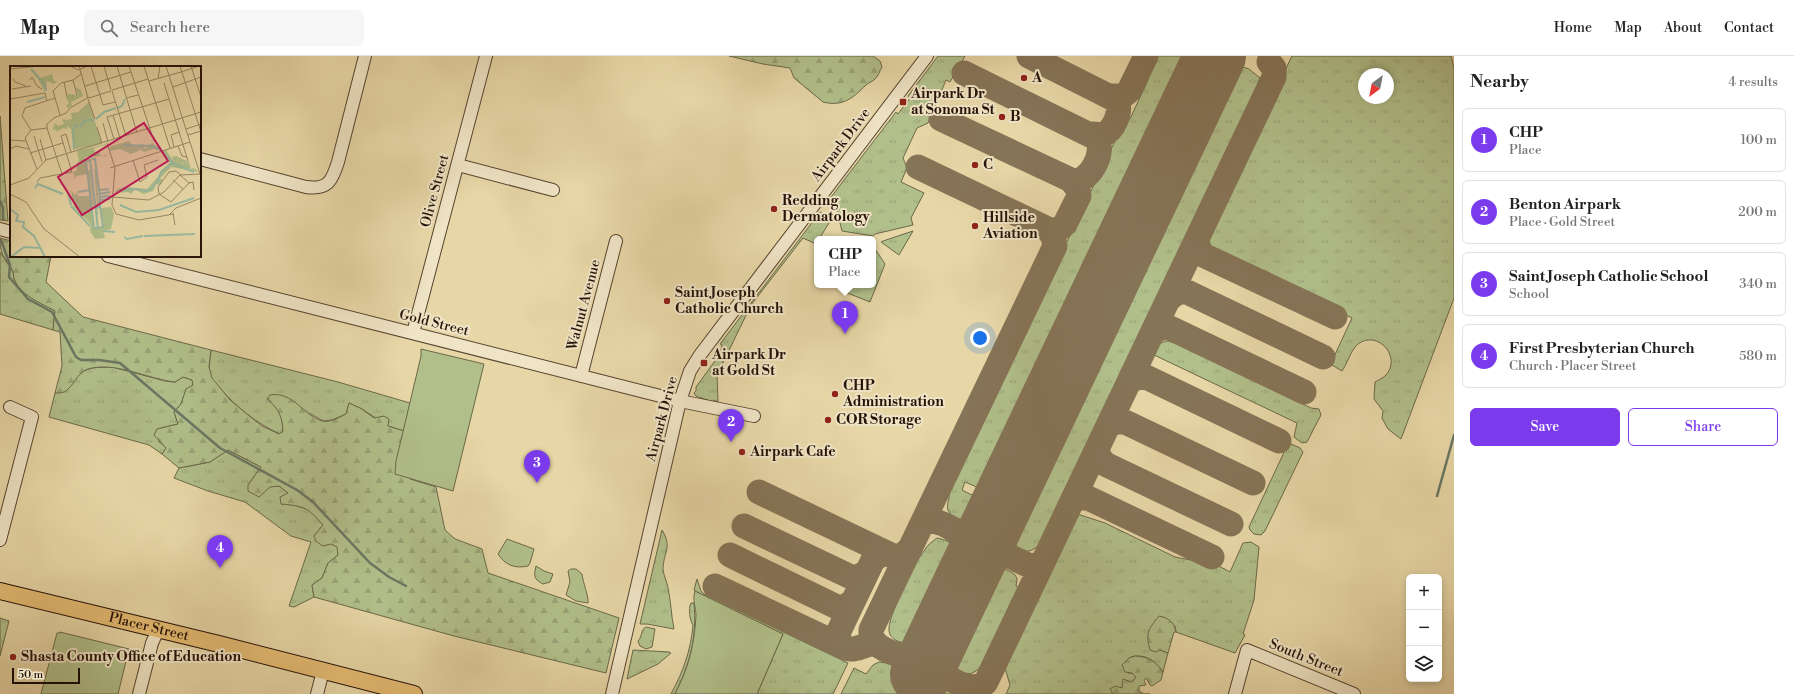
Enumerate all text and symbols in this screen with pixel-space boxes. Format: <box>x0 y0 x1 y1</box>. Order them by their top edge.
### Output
search box <box>84 10 364 46</box>
text: Map <box>20 16 60 40</box>
icon: search <box>98 17 120 39</box>
text: Search here <box>130 18 210 37</box>
text: Home <box>1554 19 1592 37</box>
text: Map <box>1614 19 1642 37</box>
text: About <box>1664 19 1702 37</box>
text: Contact <box>1724 19 1774 37</box>
inset map <box>10 66 201 257</box>
north arrow <box>1358 68 1394 104</box>
place label: A <box>1031 69 1043 87</box>
text: Nearby <box>1470 71 1529 93</box>
marker: A <box>1019 73 1029 83</box>
text: 4 results <box>1728 74 1778 90</box>
place label: Airpark Dr at Sonoma St <box>910 85 996 119</box>
marker: Airpark Dr at Sonoma St <box>898 97 908 107</box>
street label: Airpark Drive <box>807 105 875 186</box>
place label: B <box>1010 108 1021 126</box>
marker: B <box>997 112 1007 122</box>
text: CHP <box>1509 123 1543 142</box>
text: 1 <box>1481 132 1487 148</box>
text: 100 m <box>1741 132 1777 148</box>
text: Place <box>1509 142 1541 158</box>
street label: Olive Street <box>417 153 453 229</box>
place label: C <box>983 156 993 174</box>
marker: C <box>970 160 980 170</box>
place label: Redding Dermatology <box>782 192 870 226</box>
text: Benton Airpark <box>1509 195 1621 214</box>
marker: Redding Dermatology <box>769 204 779 214</box>
text: 2 <box>1480 204 1488 220</box>
text: 200 m <box>1738 204 1777 220</box>
place label: Hillside Aviation <box>982 209 1038 243</box>
text: Place · Gold Street <box>1509 214 1615 230</box>
marker: Hillside Aviation <box>970 221 980 231</box>
popup <box>814 236 876 288</box>
text: CHP <box>828 245 862 264</box>
street label: Walnut Avenue <box>563 258 605 353</box>
text: Place <box>828 264 861 280</box>
text: Saint Joseph Catholic School <box>1509 267 1708 286</box>
text: 3 <box>1480 276 1488 292</box>
text: 340 m <box>1739 276 1777 292</box>
place label: Saint Joseph Catholic Church <box>675 284 784 318</box>
text: School <box>1509 286 1549 302</box>
marker: Saint Joseph Catholic Church <box>662 296 672 306</box>
pin: 1 <box>832 301 858 334</box>
street label: Gold Street <box>397 306 471 340</box>
your location <box>970 328 990 348</box>
text: First Presbyterian Church <box>1509 339 1695 358</box>
place label: Airpark Dr at Gold St <box>711 346 786 380</box>
text: 4 <box>1480 348 1488 364</box>
text: 580 m <box>1739 348 1777 364</box>
marker: Airpark Dr at Gold St <box>699 358 709 368</box>
text: Church · Placer Street <box>1509 358 1636 374</box>
street label: Airpark Drive <box>642 374 682 465</box>
place label: CHP Administration <box>842 377 944 411</box>
marker: CHP Administration <box>830 389 840 399</box>
button: Save <box>1470 408 1620 446</box>
button: Share <box>1628 408 1778 446</box>
pin: 2 <box>718 409 744 442</box>
place label: COR Storage <box>836 411 922 429</box>
marker: COR Storage <box>823 415 833 425</box>
place label: Airpark Cafe <box>749 443 836 461</box>
marker: Airpark Cafe <box>737 447 747 457</box>
pin: 3 <box>524 450 550 483</box>
pin: 4 <box>207 535 233 568</box>
map controls <box>1406 574 1442 682</box>
button: + <box>1406 574 1442 610</box>
street label: Placer Street <box>107 609 191 645</box>
button: − <box>1406 610 1442 646</box>
street label: South Street <box>1266 635 1346 681</box>
button: layers <box>1406 646 1442 682</box>
place label: Shasta County Office of Education <box>21 648 241 666</box>
marker: Shasta County Office of Education <box>8 652 18 662</box>
scale bar <box>12 666 80 685</box>
text: 50 m <box>18 668 43 682</box>

